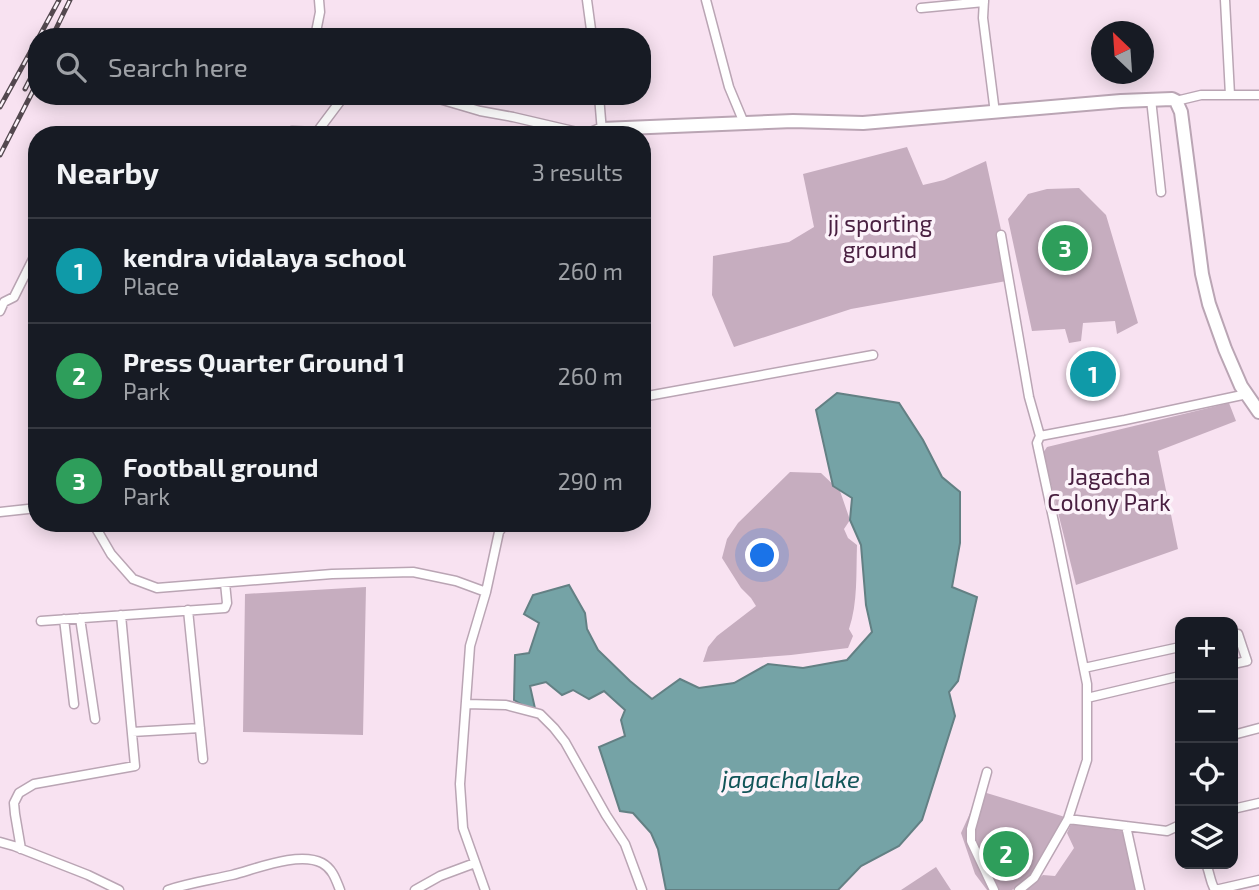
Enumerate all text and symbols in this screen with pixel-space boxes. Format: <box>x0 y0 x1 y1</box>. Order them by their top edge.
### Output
north arrow <box>1091 21 1154 84</box>
search box <box>28 28 651 105</box>
icon: search <box>52 48 90 86</box>
text: Search here <box>108 51 248 82</box>
text: Nearby <box>56 154 159 190</box>
text: 3 results <box>532 158 623 186</box>
park label: jj sporting ground <box>828 209 932 263</box>
pin: 3 <box>1042 222 1088 274</box>
text: kendra vidalaya school <box>123 241 406 272</box>
text: 1 <box>74 257 84 285</box>
text: 260 m <box>558 257 623 285</box>
text: Place <box>123 272 179 300</box>
text: Press Quarter Ground 1 <box>123 346 405 377</box>
pin: 1 <box>1070 348 1116 400</box>
text: 2 <box>72 362 86 390</box>
text: 260 m <box>558 362 623 390</box>
text: Park <box>123 377 170 405</box>
text: Football ground <box>123 451 319 482</box>
park label: Jagacha Colony Park <box>1047 462 1171 516</box>
text: 3 <box>72 467 86 495</box>
text: 290 m <box>558 467 623 495</box>
text: Park <box>123 482 170 510</box>
your location <box>745 538 779 572</box>
map controls <box>1175 617 1238 869</box>
button: + <box>1175 617 1238 680</box>
button: − <box>1175 680 1238 743</box>
button: locate <box>1175 743 1238 806</box>
water label: jagacha lake <box>721 764 860 793</box>
button: layers <box>1175 806 1238 869</box>
pin: 2 <box>983 828 1029 880</box>

